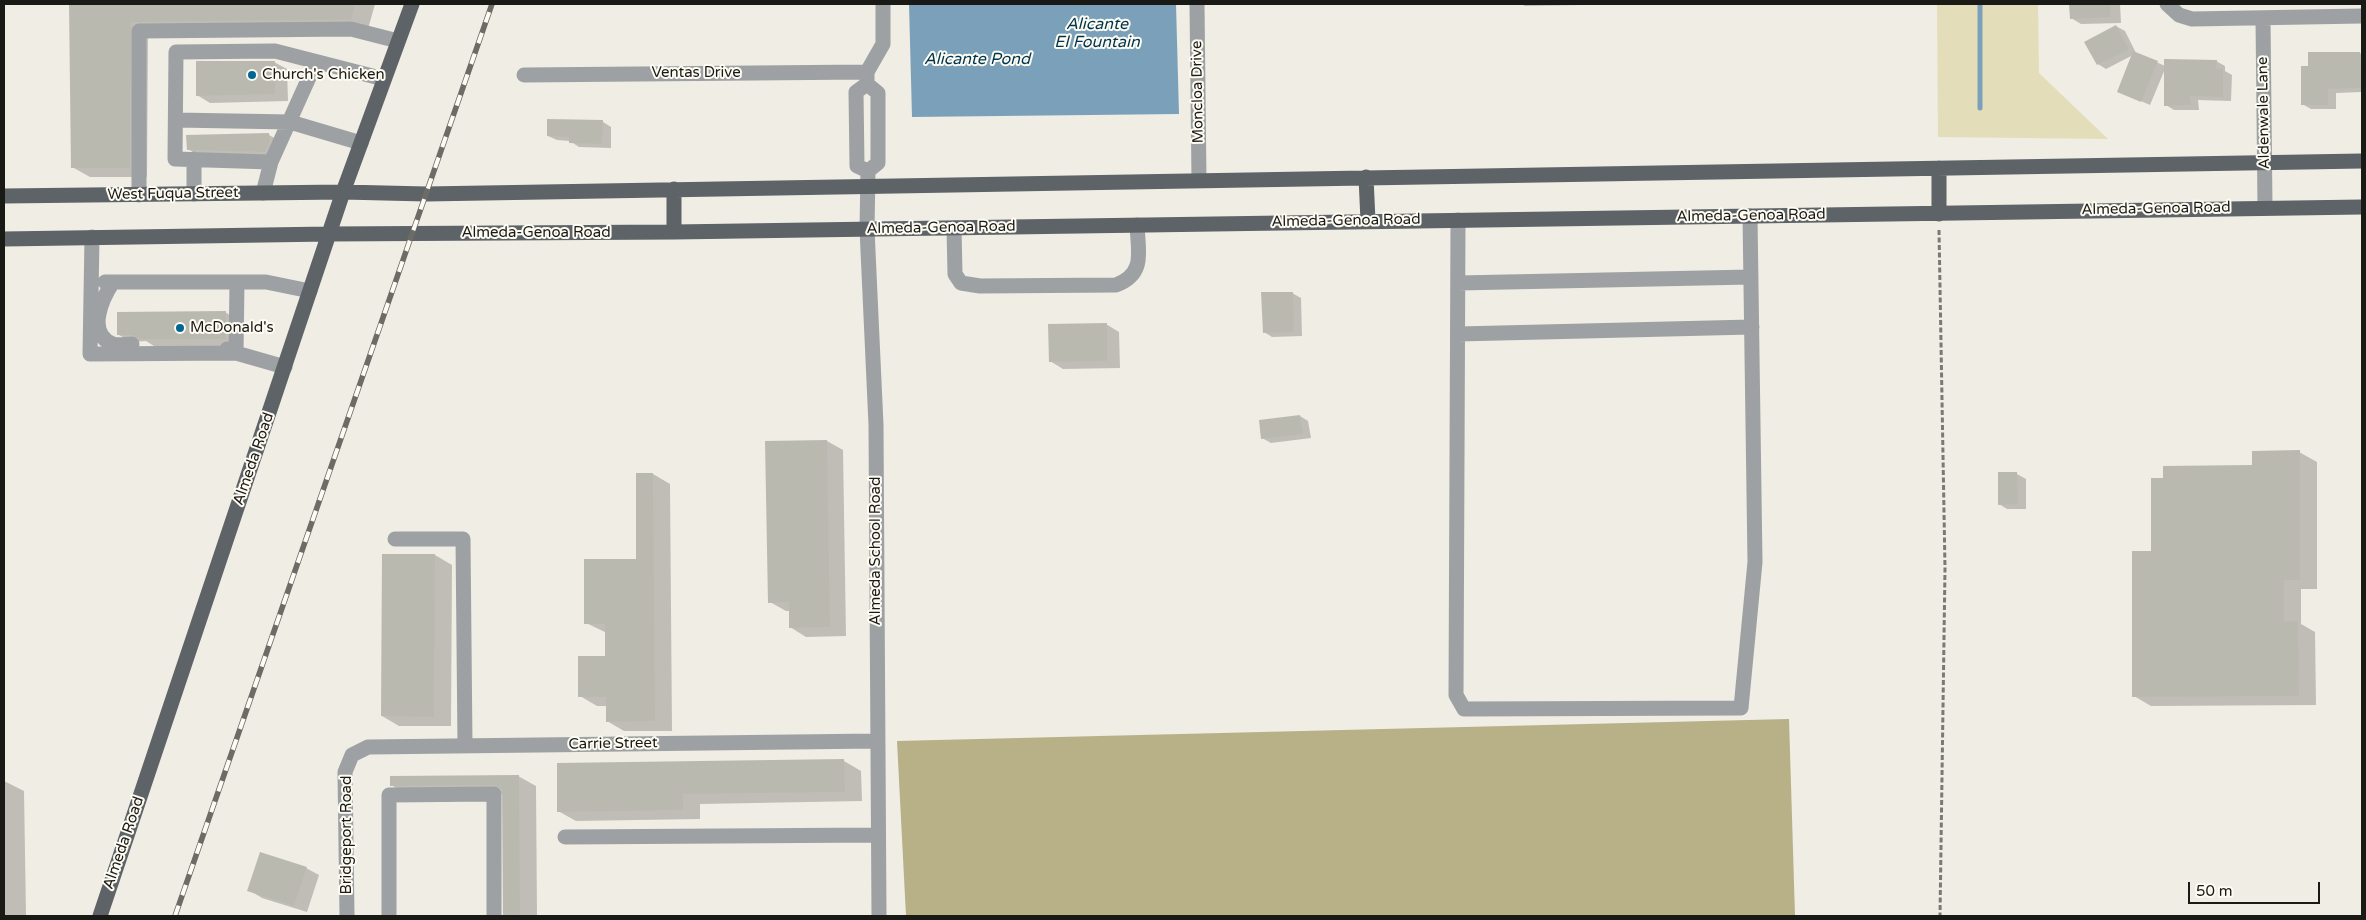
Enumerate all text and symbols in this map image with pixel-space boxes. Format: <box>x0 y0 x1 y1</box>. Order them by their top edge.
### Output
water label: Alicante El Fountain <box>1054 15 1140 53</box>
street label: Moncloa Drive <box>1188 41 1208 143</box>
water label: Alicante Pond <box>924 50 1030 70</box>
street label: Aldenwale Lane <box>2254 56 2274 170</box>
street label: Ventas Drive <box>651 64 741 82</box>
place label: Church's Chicken <box>262 66 385 84</box>
marker: Church's Chicken <box>246 69 258 81</box>
street label: West Fuqua Street <box>107 184 239 204</box>
street label: Almeda-Genoa Road <box>2081 199 2231 219</box>
street label: Almeda-Genoa Road <box>1676 206 1826 226</box>
street label: Almeda-Genoa Road <box>1271 211 1421 231</box>
street label: Almeda-Genoa Road <box>866 218 1016 238</box>
street label: Almeda-Genoa Road <box>461 224 611 242</box>
place label: McDonald's <box>190 319 274 337</box>
marker: McDonald's <box>174 322 186 334</box>
street label: Almeda Road <box>230 410 278 508</box>
street label: Almeda School Road <box>867 477 885 625</box>
street label: Carrie Street <box>568 734 658 754</box>
street label: Bridgeport Road <box>338 776 356 894</box>
street label: Almeda Road <box>100 794 148 892</box>
scale bar <box>2191 872 2324 904</box>
text: 50 m <box>2196 882 2233 900</box>

